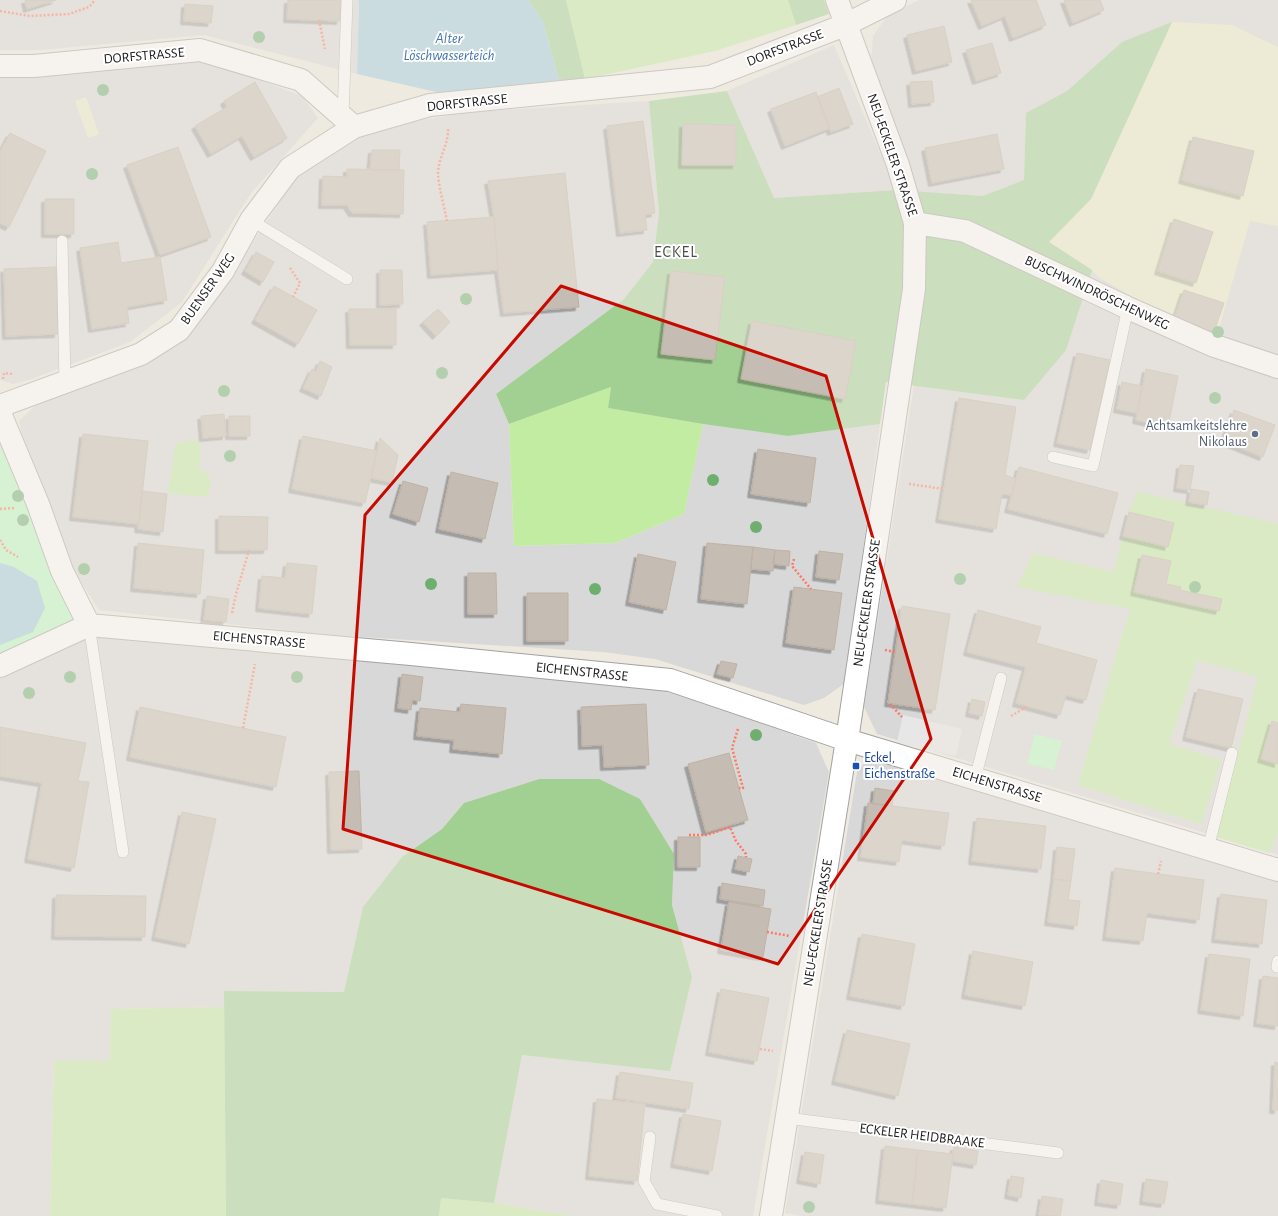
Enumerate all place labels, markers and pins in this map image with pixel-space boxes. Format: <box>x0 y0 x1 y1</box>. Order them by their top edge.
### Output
place label: Achtsamkeitslehre Nikolaus <box>1146 419 1247 449</box>
marker: Achtsamkeitslehre Nikolaus <box>1250 429 1260 439</box>
place label: Eckel, Eichenstraße <box>864 751 935 781</box>
marker: Eckel, Eichenstraße <box>851 761 861 771</box>

